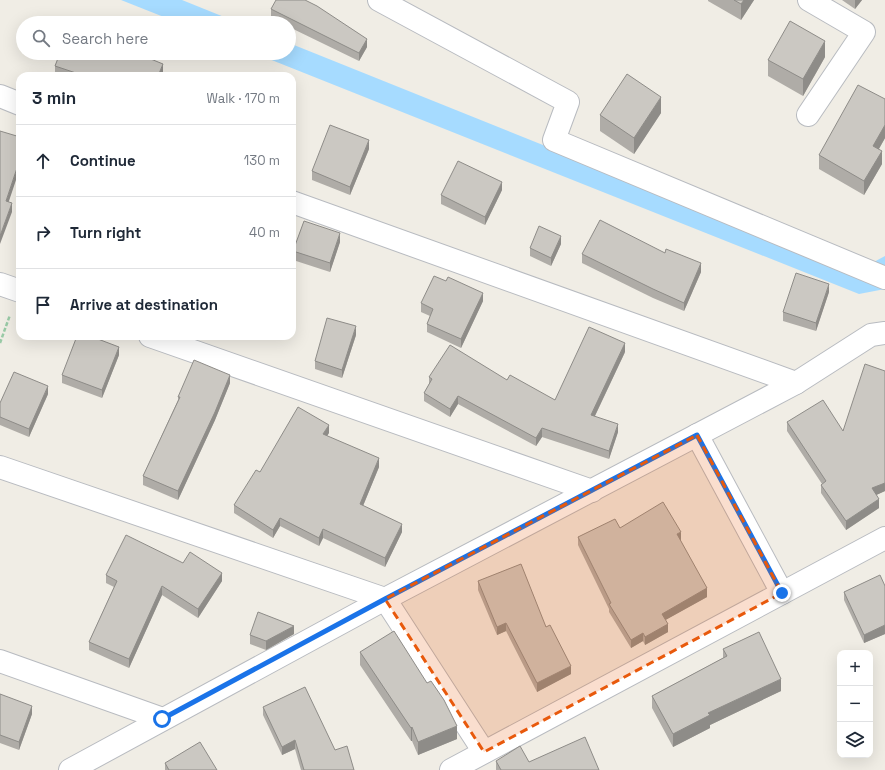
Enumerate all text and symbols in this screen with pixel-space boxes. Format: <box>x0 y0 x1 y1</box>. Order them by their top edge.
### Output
search box <box>16 16 296 60</box>
icon: search <box>30 27 52 49</box>
text: Search here <box>62 29 148 48</box>
text: 3 min <box>32 87 76 109</box>
text: Walk · 170 m <box>206 90 280 107</box>
icon: ahead <box>32 150 54 172</box>
text: Continue <box>70 151 136 170</box>
text: 130 m <box>244 152 280 169</box>
icon: right <box>32 222 54 244</box>
text: Turn right <box>70 223 141 242</box>
text: 40 m <box>249 224 280 241</box>
icon: arrive <box>32 294 54 316</box>
text: Arrive at destination <box>70 295 218 314</box>
route end <box>773 584 791 602</box>
map controls <box>837 650 873 758</box>
button: + <box>837 650 873 686</box>
button: − <box>837 686 873 722</box>
route start <box>153 710 171 728</box>
button: layers <box>837 722 873 758</box>

